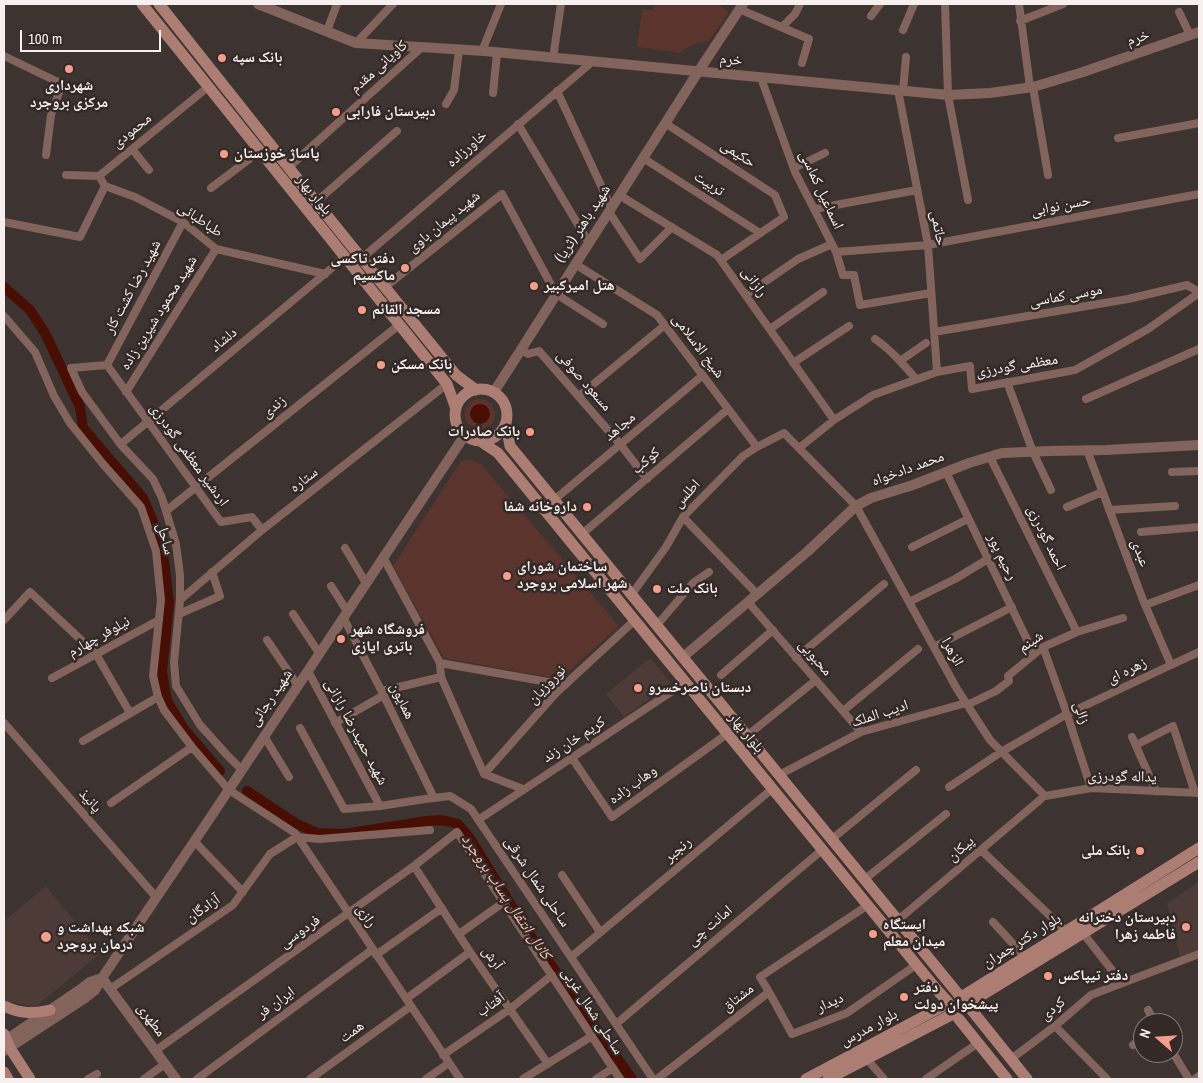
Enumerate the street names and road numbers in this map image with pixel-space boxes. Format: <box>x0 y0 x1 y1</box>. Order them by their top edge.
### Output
street label: خرم <box>1124 26 1152 50</box>
street label: کاویانی مقدم <box>347 37 411 97</box>
street label: خرم <box>719 50 743 70</box>
street label: محمودی <box>109 110 155 152</box>
street label: خاورزاده <box>443 127 491 171</box>
street label: حکیمی <box>717 136 759 172</box>
street label: اسماعیل کماسی <box>795 148 847 232</box>
street label: تربیت <box>690 167 728 201</box>
street label: بلوار بهار <box>292 171 336 219</box>
street label: شهید باهنر (ثریا) <box>551 182 615 266</box>
street label: شهید پیمان باوی <box>404 187 484 257</box>
street label: حسن نوابی <box>1029 191 1093 221</box>
street label: طباطبائی <box>174 198 226 242</box>
street label: حاتمی <box>926 209 950 247</box>
street label: شهید رضا کشت کار <box>101 237 165 337</box>
street label: شهید محمود شیرین زاده <box>117 252 201 374</box>
street label: رازانی <box>737 263 771 301</box>
street label: موسی کماسی <box>1028 281 1104 311</box>
street label: شیخ الاسلامی <box>668 310 728 382</box>
street label: دلشاد <box>207 324 241 356</box>
street label: مسعود صوفی <box>553 347 615 415</box>
street label: معظمی گودرزی <box>975 351 1059 381</box>
street label: زندی <box>258 392 290 422</box>
street label: اردشیر معظمی گودرزی <box>146 400 232 510</box>
street label: مجاهد <box>601 409 639 445</box>
street label: کوکب <box>628 444 664 478</box>
street label: محمد دادخواه <box>869 448 947 490</box>
street label: ستاره <box>286 463 322 497</box>
street label: اطلس <box>669 476 705 512</box>
street label: احمد گودرزی <box>1023 503 1069 573</box>
street label: ساحل <box>152 521 178 557</box>
street label: رحیم پور <box>983 531 1021 583</box>
street label: عبدی <box>1127 537 1153 569</box>
street label: نیلوفر چهارم <box>65 613 133 661</box>
street label: شبنم <box>1015 627 1047 657</box>
street label: الزهرا <box>937 634 967 670</box>
street label: محبوبی <box>794 636 836 680</box>
street label: زهره ای <box>1104 654 1150 688</box>
street label: نوروزیان <box>524 662 570 708</box>
street label: شهید رجائی <box>245 666 297 730</box>
street label: شهید حمیدرضا رازانی <box>320 676 392 788</box>
street label: همایون <box>385 680 419 722</box>
street label: ادیب الملک <box>849 696 911 732</box>
street label: زالی <box>1069 699 1093 727</box>
street label: بلوار بهار <box>724 709 768 757</box>
street label: کریم خان زند <box>539 713 609 767</box>
street label: وهاب زاده <box>605 762 661 808</box>
street label: یداله گودرزی <box>1087 767 1157 787</box>
street label: پانیذ <box>75 785 105 817</box>
street label: پیکان <box>944 832 978 866</box>
street label: ساحلی شمال شرقی <box>500 833 574 931</box>
street label: رنجبر <box>661 833 695 867</box>
street label: آزادگان <box>182 891 224 927</box>
street label: رازی <box>352 901 380 931</box>
street label: امانت چی <box>684 902 736 950</box>
street label: بلوار دکتر چمران <box>979 910 1065 972</box>
street label: فردوسی <box>276 912 324 952</box>
street label: آرش <box>478 943 506 973</box>
street label: ساحلی شمال غربی <box>557 964 627 1058</box>
street label: مشتاق <box>718 980 758 1016</box>
street label: ایران فر <box>253 983 299 1023</box>
street label: آفتاب <box>473 989 509 1021</box>
street label: دیدار <box>814 989 846 1017</box>
street label: کردی <box>1037 993 1069 1025</box>
street label: مطهری <box>133 1000 169 1040</box>
street label: بلوار مدرس <box>837 1005 901 1051</box>
street label: همت <box>336 1017 368 1047</box>

